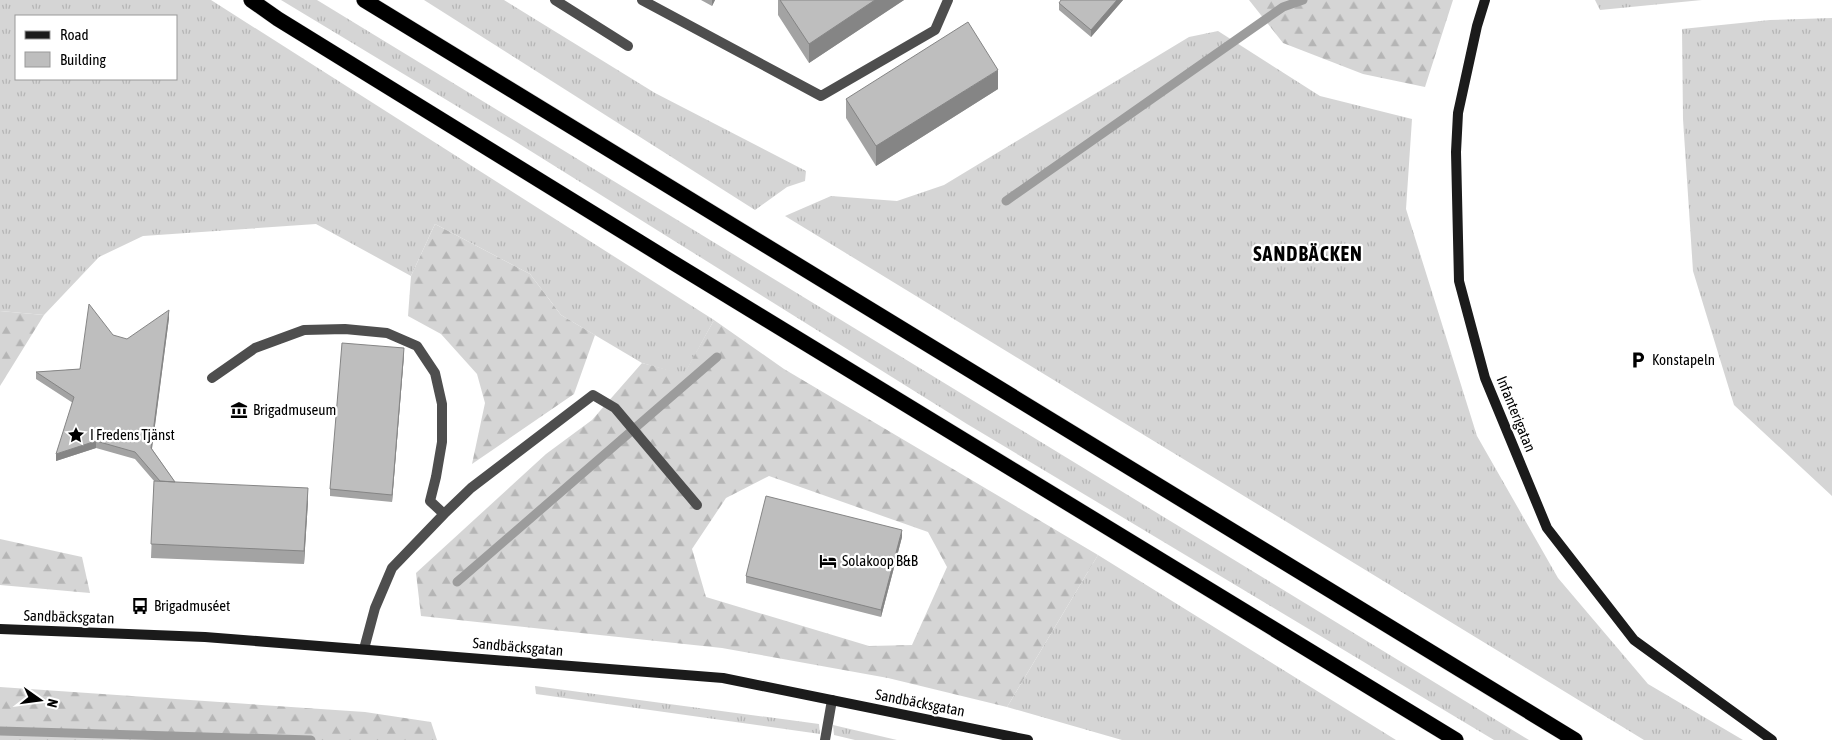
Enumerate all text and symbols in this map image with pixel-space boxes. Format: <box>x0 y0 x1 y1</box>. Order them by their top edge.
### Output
legend <box>15 15 178 80</box>
text: Road <box>60 26 89 43</box>
text: Building <box>60 51 106 68</box>
district label: SANDBÄCKEN <box>1253 242 1363 265</box>
parking icon: Konstapeln <box>1628 350 1648 370</box>
place label: Konstapeln <box>1652 351 1715 368</box>
street label: Infanterigatan <box>1494 374 1539 454</box>
museum icon: Brigadmuseum <box>229 400 249 420</box>
place label: Brigadmuseum <box>253 401 336 418</box>
place icon: I Fredens Tjänst <box>66 425 86 445</box>
place label: I Fredens Tjänst <box>90 426 175 443</box>
hotel icon: Solakoop B&B <box>818 551 838 571</box>
place label: Solakoop B&B <box>842 552 918 569</box>
bus stop icon: Brigadmuséet <box>130 596 150 616</box>
place label: Brigadmuséet <box>154 597 230 614</box>
street label: Sandbäcksgatan <box>23 606 115 627</box>
street label: Sandbäcksgatan <box>472 634 564 659</box>
north arrow <box>15 675 65 725</box>
street label: Sandbäcksgatan <box>874 685 966 720</box>
text: N <box>44 697 61 709</box>

